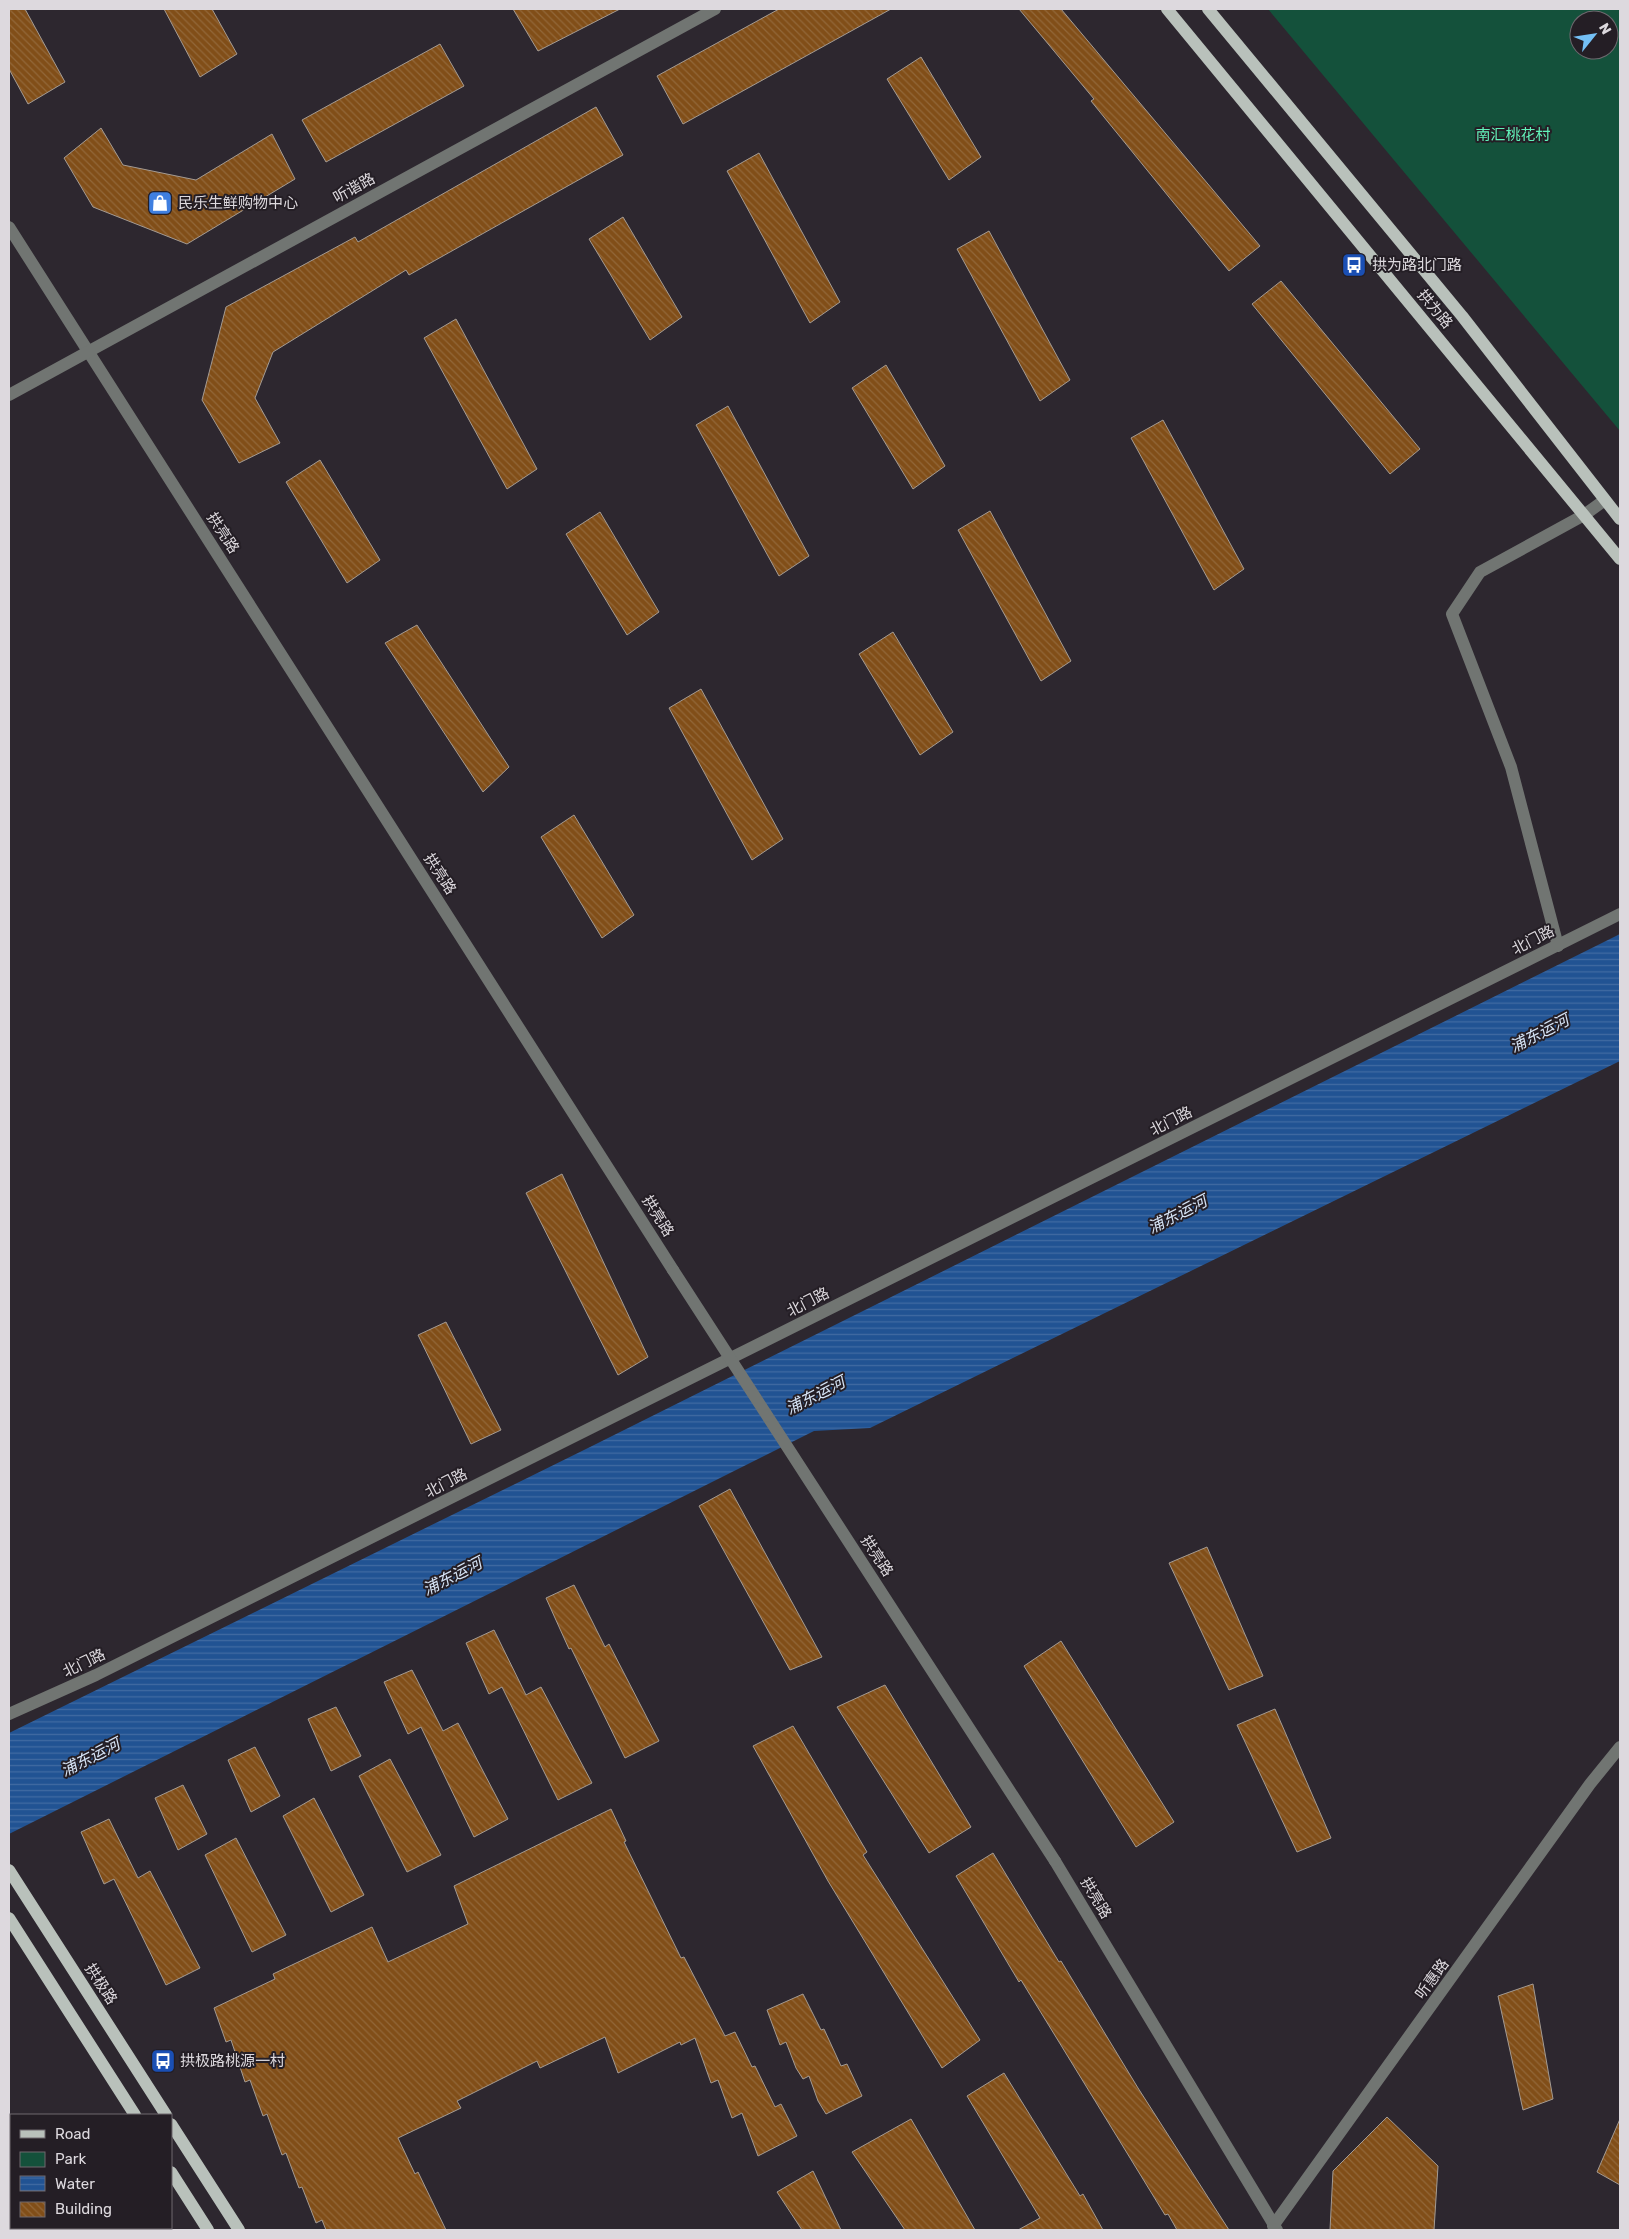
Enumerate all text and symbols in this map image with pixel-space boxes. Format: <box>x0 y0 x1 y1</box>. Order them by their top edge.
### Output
north arrow <box>1569 10 1619 60</box>
text: N <box>1595 20 1615 37</box>
park label: 南汇桃花村 <box>1475 126 1551 144</box>
street label: 听谐路 <box>330 169 378 207</box>
shop icon: 民乐生鲜购物中心 <box>147 190 173 216</box>
place label: 民乐生鲜购物中心 <box>178 194 298 212</box>
bus stop icon: 拱为路北门路 <box>1341 252 1367 278</box>
place label: 拱为路北门路 <box>1372 256 1462 274</box>
street label: 拱为路 <box>1414 286 1456 332</box>
street label: 拱亮路 <box>203 509 243 557</box>
street label: 拱亮路 <box>420 850 460 898</box>
street label: 北门路 <box>1509 922 1557 958</box>
water label: 浦东运河 <box>1506 1009 1575 1056</box>
street label: 北门路 <box>1147 1103 1195 1139</box>
water label: 浦东运河 <box>1144 1190 1213 1237</box>
street label: 拱亮路 <box>638 1192 678 1240</box>
street label: 北门路 <box>784 1284 832 1320</box>
water label: 浦东运河 <box>782 1371 851 1418</box>
street label: 北门路 <box>422 1465 470 1501</box>
street label: 拱亮路 <box>857 1532 897 1580</box>
water label: 浦东运河 <box>419 1552 488 1599</box>
street label: 北门路 <box>60 1645 108 1681</box>
water label: 浦东运河 <box>57 1733 126 1780</box>
street label: 拱亮路 <box>1077 1874 1115 1922</box>
street label: 听惠路 <box>1411 1956 1453 2002</box>
street label: 拱极路 <box>81 1960 121 2008</box>
bus stop icon: 拱极路桃源一村 <box>150 2048 176 2074</box>
place label: 拱极路桃源一村 <box>180 2052 285 2070</box>
legend <box>10 2114 172 2229</box>
text: Road <box>55 2125 91 2143</box>
text: Park <box>55 2150 86 2168</box>
text: Water <box>55 2175 95 2193</box>
text: Building <box>55 2200 112 2218</box>

